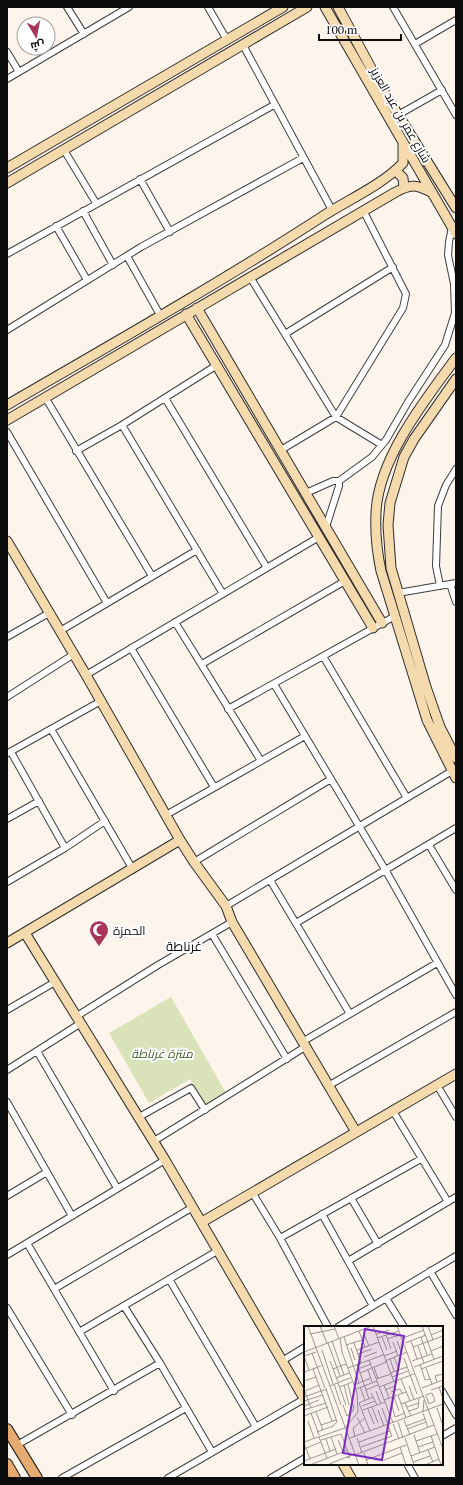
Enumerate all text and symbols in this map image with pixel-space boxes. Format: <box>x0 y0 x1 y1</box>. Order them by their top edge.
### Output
north arrow <box>16 16 56 56</box>
scale bar <box>319 16 401 42</box>
text: 100 m <box>325 22 358 37</box>
text: ش <box>30 38 46 54</box>
street label: شارع عمر بن عبد العزيز <box>366 64 435 166</box>
mosque icon: الحمزة <box>88 919 110 947</box>
place label: الحمزة <box>113 923 145 938</box>
district label: غرناطة <box>166 937 202 955</box>
park label: منتزة غرناطة <box>131 1046 193 1061</box>
inset map <box>304 1326 443 1465</box>

